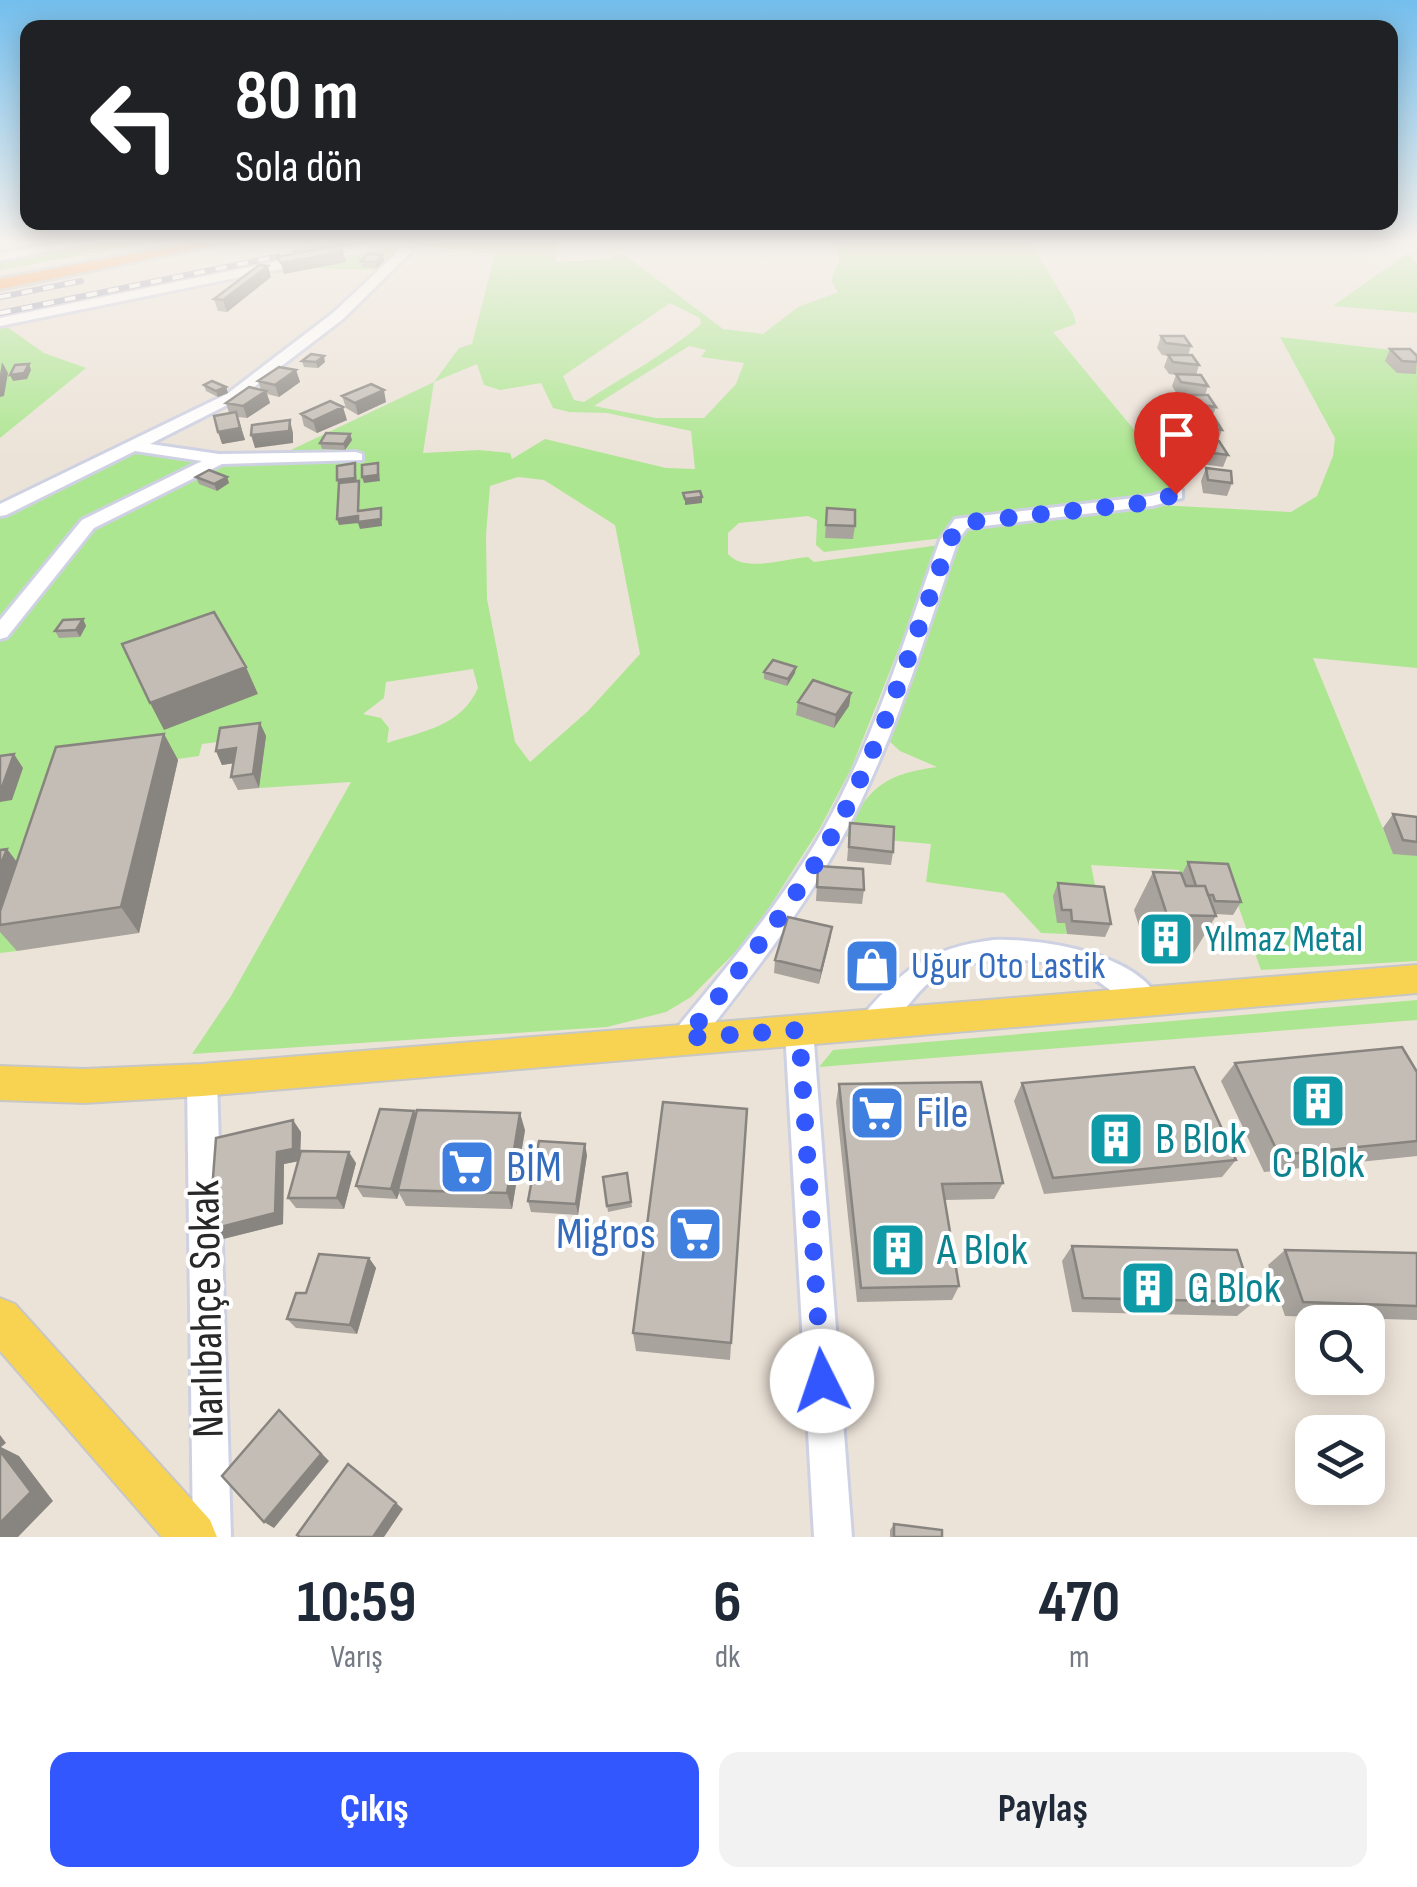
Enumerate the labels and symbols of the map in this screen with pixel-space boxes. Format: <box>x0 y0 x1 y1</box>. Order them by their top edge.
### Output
pin <box>1134 392 1219 495</box>
building icon: Yılmaz Metal <box>1136 909 1196 969</box>
place label: Yılmaz Metal <box>1205 917 1363 962</box>
shop icon: Uğur Oto Lastik <box>842 936 902 996</box>
place label: Uğur Oto Lastik <box>911 944 1106 989</box>
building icon: C Blok <box>1288 1071 1348 1131</box>
supermarket icon: File <box>847 1083 907 1143</box>
place label: File <box>916 1086 969 1141</box>
building icon: B Blok <box>1086 1109 1146 1169</box>
place label: B Blok <box>1155 1112 1246 1167</box>
place label: C Blok <box>1271 1136 1365 1191</box>
supermarket icon: BİM <box>437 1137 497 1197</box>
place label: BİM <box>506 1140 562 1195</box>
street label: Narlıbahçe Sokak <box>177 1180 237 1438</box>
supermarket icon: Migros <box>665 1204 725 1264</box>
place label: Migros <box>556 1207 656 1262</box>
building icon: A Blok <box>868 1220 928 1280</box>
place label: A Blok <box>936 1223 1028 1278</box>
building icon: G Blok <box>1118 1258 1178 1318</box>
place label: G Blok <box>1187 1261 1281 1316</box>
position arrow <box>770 1329 874 1433</box>

